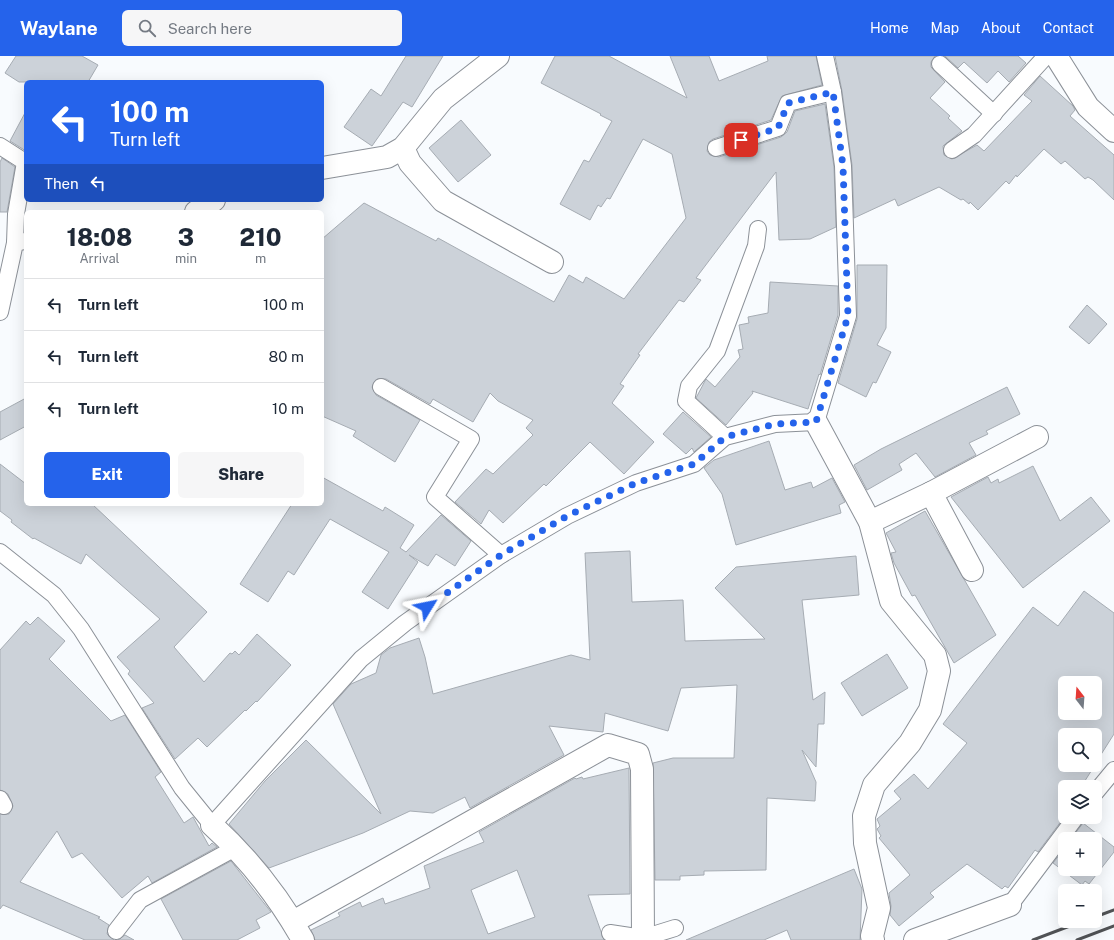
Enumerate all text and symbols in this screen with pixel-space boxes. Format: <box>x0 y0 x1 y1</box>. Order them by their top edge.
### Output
search box <box>122 10 402 46</box>
text: Waylane <box>20 17 98 39</box>
icon: search <box>136 17 158 39</box>
text: Search here <box>168 20 252 37</box>
text: Home <box>870 20 909 36</box>
text: Map <box>931 20 959 36</box>
text: About <box>981 20 1021 36</box>
text: Contact <box>1043 20 1094 36</box>
text: 100 m <box>110 95 189 128</box>
icon: left <box>44 96 96 148</box>
pin <box>724 123 758 157</box>
text: Turn left <box>110 129 180 150</box>
icon: arrive <box>730 129 752 151</box>
icon: left <box>87 172 109 194</box>
text: Then <box>44 175 79 192</box>
text: 18:08 <box>66 223 132 251</box>
text: 3 <box>178 223 194 251</box>
text: 210 <box>240 223 282 251</box>
text: Arrival <box>79 251 120 266</box>
text: min <box>175 251 197 266</box>
text: m <box>255 251 266 266</box>
icon: left <box>44 294 66 316</box>
text: Turn left <box>78 296 139 313</box>
text: 100 m <box>263 296 304 313</box>
icon: left <box>44 346 66 368</box>
text: Turn left <box>78 348 139 365</box>
text: 80 m <box>269 348 304 365</box>
icon: left <box>44 398 66 420</box>
text: Turn left <box>78 400 139 417</box>
text: 10 m <box>272 400 304 417</box>
button: Exit <box>44 452 170 498</box>
button: Share <box>178 452 304 498</box>
position arrow <box>406 586 448 628</box>
north arrow <box>1058 676 1102 720</box>
map controls <box>1058 676 1102 928</box>
button: search <box>1058 728 1102 772</box>
button: layers <box>1058 780 1102 824</box>
button: + <box>1058 832 1102 876</box>
button: − <box>1058 884 1102 928</box>

